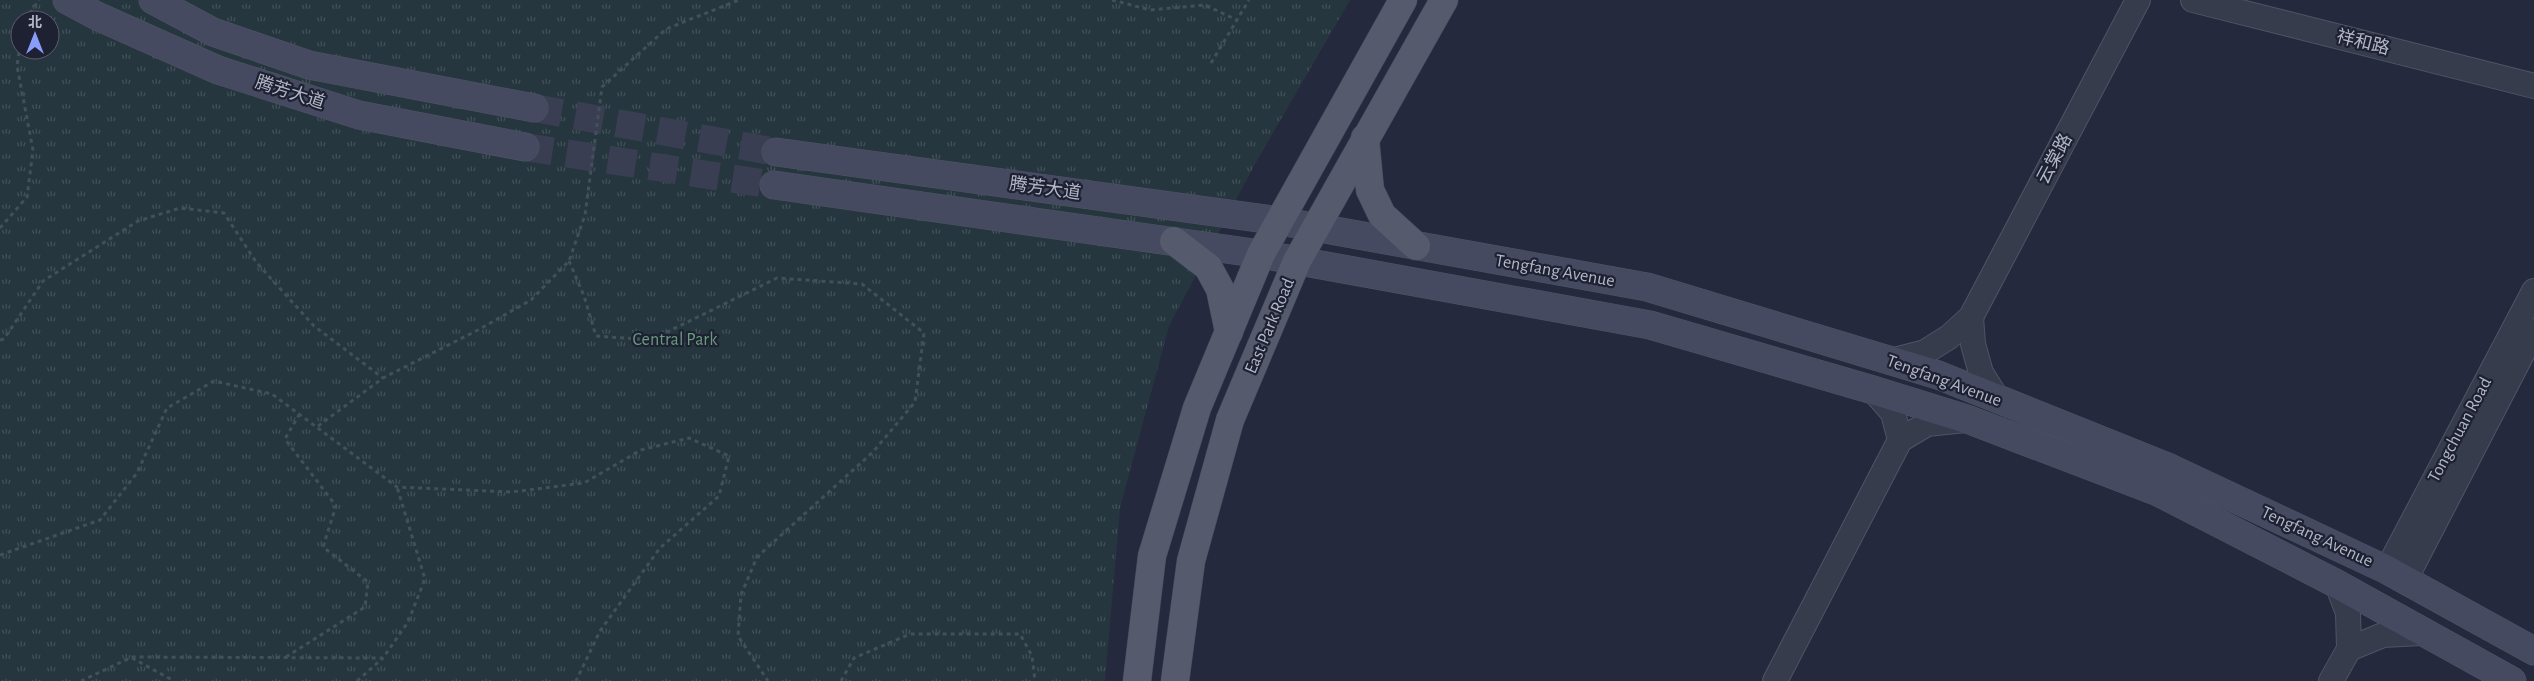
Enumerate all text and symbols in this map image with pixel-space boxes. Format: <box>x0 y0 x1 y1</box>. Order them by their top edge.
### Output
north arrow <box>10 10 60 60</box>
text: 北 <box>28 15 42 30</box>
street label: 祥和路 <box>2335 26 2392 58</box>
street label: 腾芳大道 <box>253 71 328 113</box>
street label: 云棠路 <box>2033 130 2076 187</box>
street label: 腾芳大道 <box>1008 173 1082 203</box>
street label: Tengfang Avenue <box>1494 252 1616 290</box>
street label: East Park Road <box>1242 276 1298 376</box>
park label: Central Park <box>633 331 718 349</box>
street label: Tengfang Avenue <box>1884 352 2004 410</box>
street label: Tongchuan Road <box>2425 375 2495 485</box>
street label: Tengfang Avenue <box>2258 503 2376 571</box>

